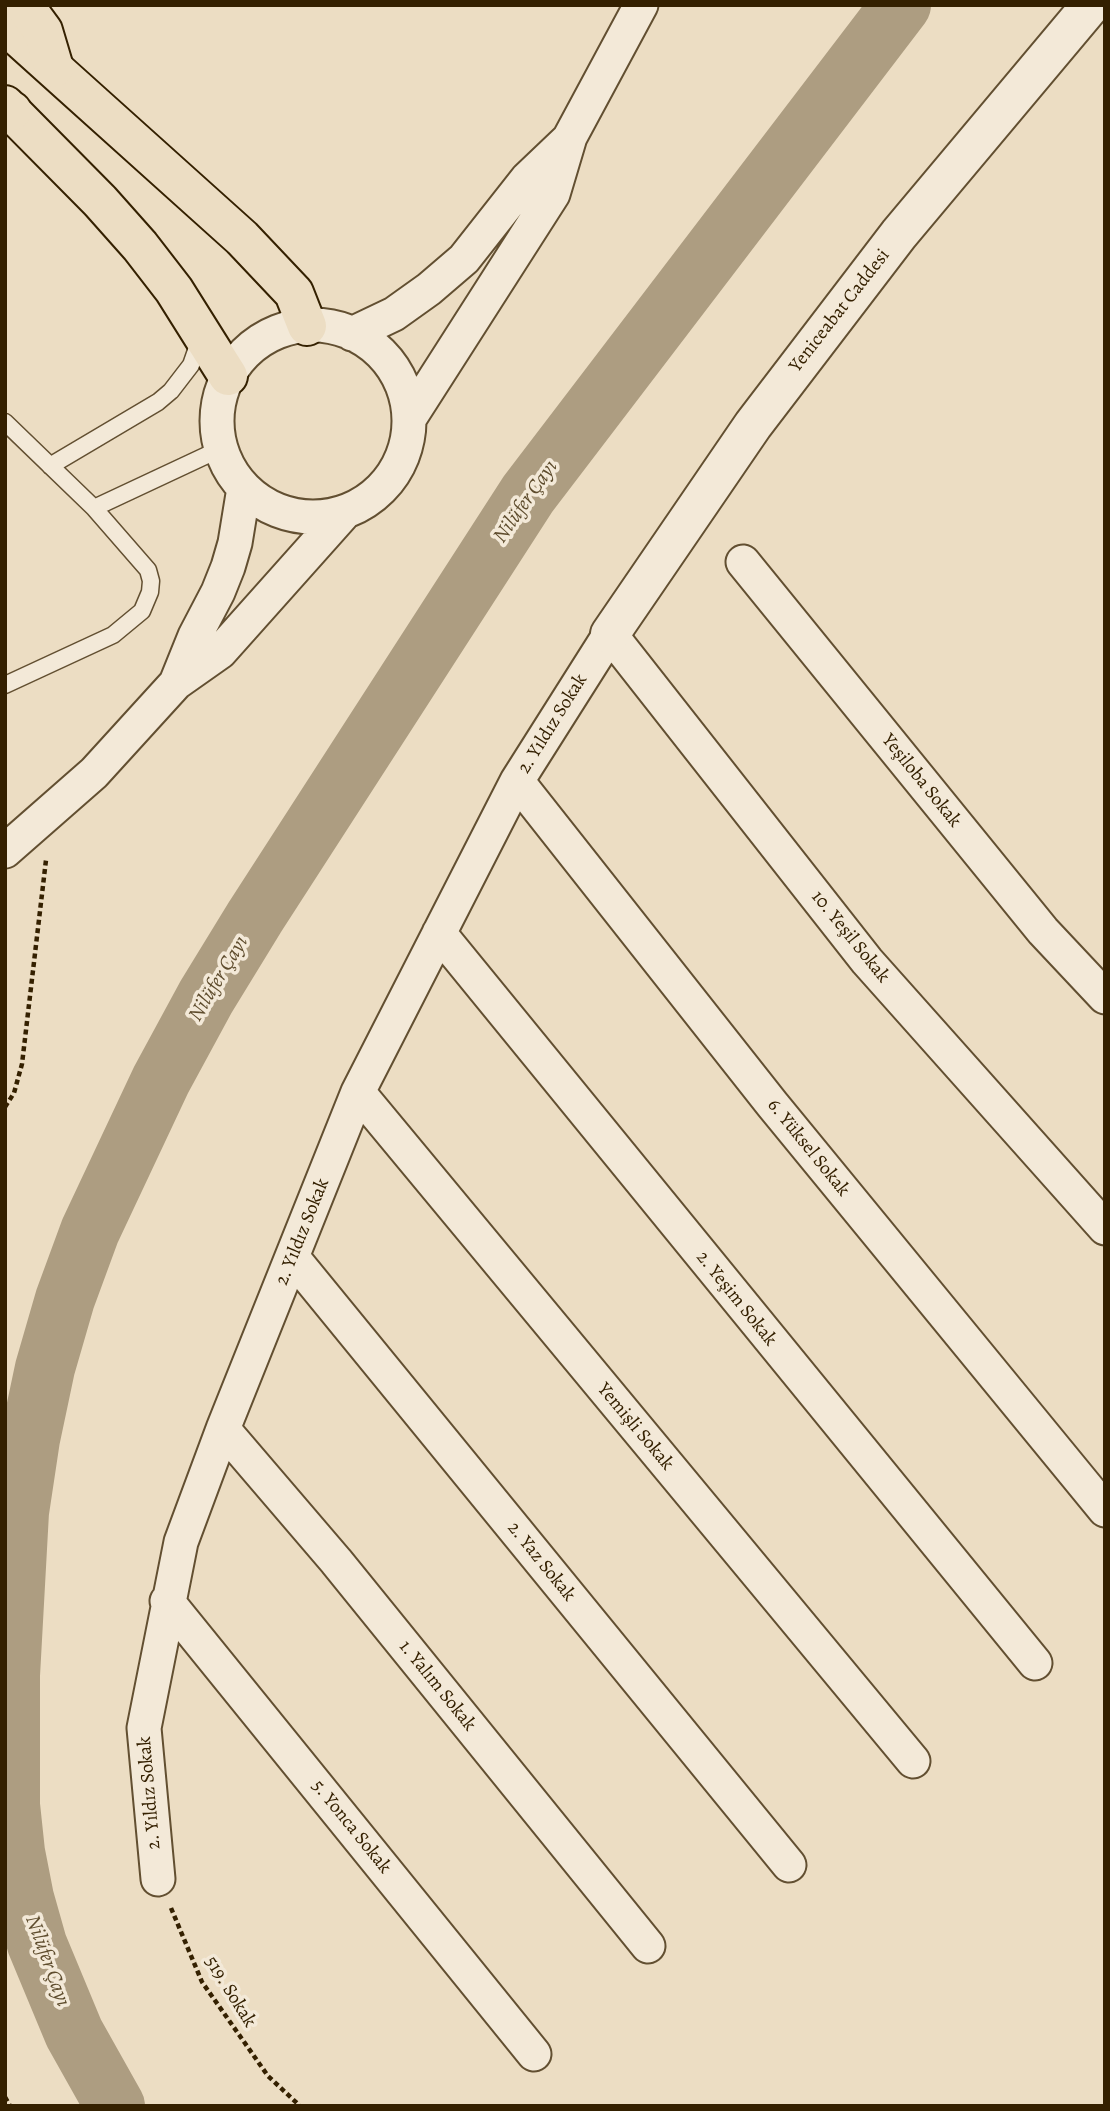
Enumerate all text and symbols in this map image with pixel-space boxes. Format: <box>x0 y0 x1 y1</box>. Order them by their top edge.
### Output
street label: Yeniceabat Caddesi <box>785 245 895 377</box>
water label: Nilüfer Çayı <box>488 456 564 548</box>
street label: 2. Yıldız Sokak <box>513 670 593 778</box>
street label: Yeşiloba Sokak <box>876 730 966 832</box>
street label: 10. Yeşil Sokak <box>806 886 894 988</box>
water label: Nilüfer Çayı <box>184 932 254 1026</box>
street label: 6. Yüksel Sokak <box>762 1095 854 1201</box>
street label: 2. Yıldız Sokak <box>271 1175 335 1289</box>
street label: 2. Yeşim Sokak <box>691 1247 781 1351</box>
street label: Yemişli Sokak <box>592 1379 678 1475</box>
street label: 2. Yaz Sokak <box>502 1518 580 1606</box>
street label: 1. Yalım Sokak <box>394 1636 480 1736</box>
street label: 2. Yıldız Sokak <box>134 1736 166 1850</box>
street label: 5. Yonca Sokak <box>306 1776 396 1878</box>
water label: Nilüfer Çayı <box>19 1912 75 2010</box>
street label: 519. Sokak <box>199 1952 261 2032</box>

